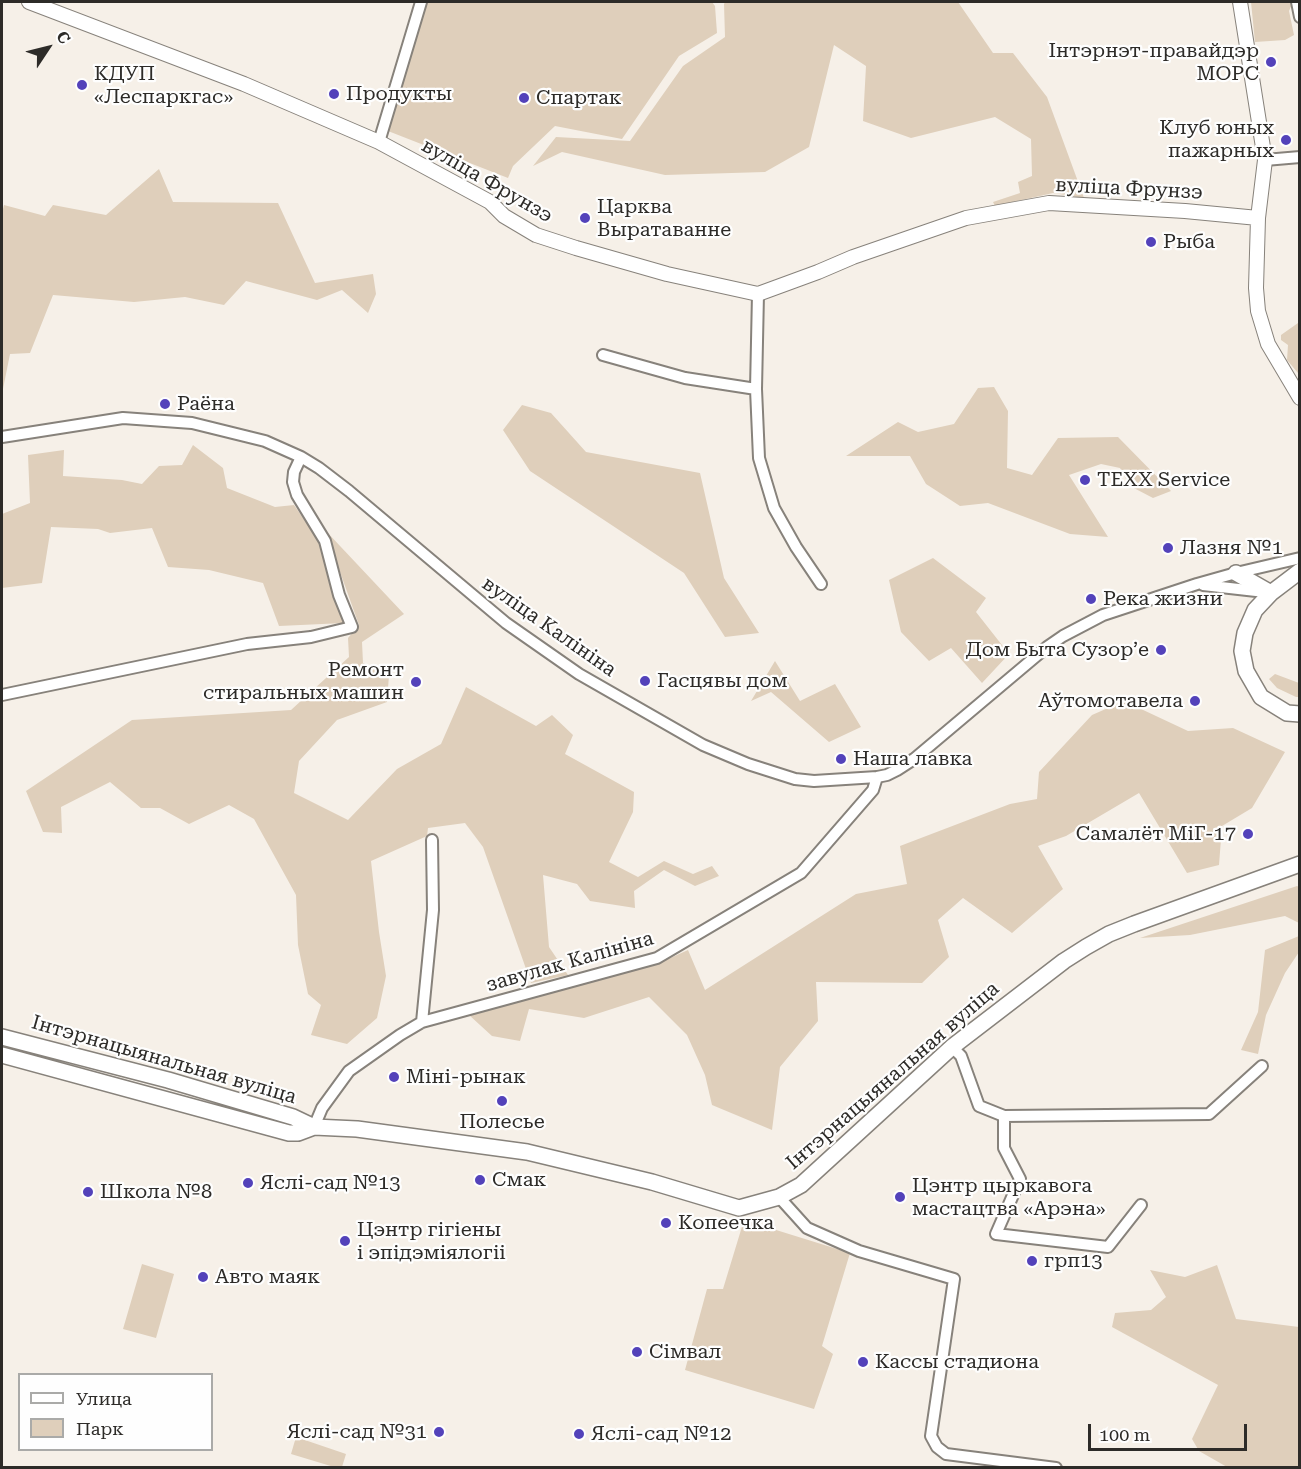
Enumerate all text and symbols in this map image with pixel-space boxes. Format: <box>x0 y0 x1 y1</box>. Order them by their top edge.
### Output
north arrow <box>18 18 78 78</box>
text: С <box>52 27 74 47</box>
place label: Інтэрнэт-правайдэр МОРС <box>1049 39 1259 86</box>
marker: Інтэрнэт-правайдэр МОРС <box>1264 55 1278 69</box>
place label: КДУП «Леспаркгас» <box>94 62 233 109</box>
marker: КДУП «Леспаркгас» <box>75 78 89 92</box>
place label: Продукты <box>346 82 452 106</box>
place label: Спартак <box>536 86 622 110</box>
marker: Продукты <box>327 87 341 101</box>
marker: Спартак <box>517 91 531 105</box>
place label: Клуб юных пажарных <box>1159 116 1274 163</box>
marker: Клуб юных пажарных <box>1279 133 1293 147</box>
street label: вуліца Фрунзэ <box>417 134 557 228</box>
street label: вуліца Фрунзэ <box>1055 173 1203 205</box>
place label: Царква Выратаванне <box>597 195 731 242</box>
marker: Царква Выратаванне <box>578 211 592 225</box>
place label: Рыба <box>1163 230 1215 254</box>
marker: Рыба <box>1144 235 1158 249</box>
place label: Раёна <box>177 392 235 416</box>
marker: Раёна <box>158 397 172 411</box>
place label: TEXX Service <box>1097 468 1230 492</box>
marker: TEXX Service <box>1078 473 1092 487</box>
place label: Лазня №1 <box>1180 536 1283 560</box>
marker: Лазня №1 <box>1161 541 1175 555</box>
street label: вуліца Калініна <box>477 572 621 682</box>
place label: Река жизни <box>1103 587 1223 611</box>
marker: Река жизни <box>1084 592 1098 606</box>
place label: Дом Быта Сузорʼе <box>966 638 1149 662</box>
marker: Дом Быта Сузорʼе <box>1154 643 1168 657</box>
place label: Ремонт стиральных машин <box>203 658 404 705</box>
place label: Гасцявы дом <box>657 669 788 693</box>
marker: Гасцявы дом <box>638 674 652 688</box>
marker: Ремонт стиральных машин <box>409 675 423 689</box>
place label: Аўтомотавела <box>1038 689 1183 713</box>
marker: Аўтомотавела <box>1188 694 1202 708</box>
place label: Наша лавка <box>853 747 972 771</box>
marker: Наша лавка <box>834 752 848 766</box>
place label: Самалёт МіГ-17 <box>1076 822 1236 846</box>
marker: Самалёт МіГ-17 <box>1241 827 1255 841</box>
street label: завулак Калініна <box>484 927 656 997</box>
street label: Інтэрнацыянальная вуліца <box>782 977 1004 1175</box>
street label: Інтэрнацыянальная вуліца <box>29 1011 299 1109</box>
place label: Міні-рынак <box>406 1065 526 1089</box>
marker: Міні-рынак <box>387 1070 401 1084</box>
marker: Полесье <box>495 1094 509 1108</box>
place label: Полесье <box>459 1110 545 1134</box>
place label: Смак <box>492 1168 546 1192</box>
place label: Яслі-сад №13 <box>260 1171 400 1195</box>
marker: Смак <box>473 1173 487 1187</box>
place label: Цэнтр цыркавога мастацтва «Арэна» <box>912 1174 1106 1221</box>
marker: Яслі-сад №13 <box>241 1176 255 1190</box>
place label: Школа №8 <box>100 1180 212 1204</box>
marker: Школа №8 <box>81 1185 95 1199</box>
marker: Цэнтр цыркавога мастацтва «Арэна» <box>893 1190 907 1204</box>
place label: Копеечка <box>678 1211 774 1235</box>
marker: Копеечка <box>659 1216 673 1230</box>
place label: Цэнтр гігіены і эпідэміялогіі <box>357 1218 506 1265</box>
marker: Цэнтр гігіены і эпідэміялогіі <box>338 1234 352 1248</box>
place label: грп13 <box>1044 1249 1102 1273</box>
marker: грп13 <box>1025 1254 1039 1268</box>
place label: Авто маяк <box>215 1265 320 1289</box>
marker: Авто маяк <box>196 1270 210 1284</box>
place label: Сімвал <box>649 1340 721 1364</box>
marker: Сімвал <box>630 1345 644 1359</box>
place label: Кассы стадиона <box>875 1350 1039 1374</box>
marker: Кассы стадиона <box>856 1355 870 1369</box>
legend <box>18 1373 213 1451</box>
text: Улица <box>76 1388 132 1409</box>
scale bar <box>1091 1412 1250 1450</box>
text: Парк <box>76 1418 124 1439</box>
place label: Яслі-сад №31 <box>287 1420 427 1444</box>
place label: Яслі-сад №12 <box>591 1422 731 1446</box>
text: 100 m <box>1099 1424 1150 1445</box>
marker: Яслі-сад №31 <box>432 1425 446 1439</box>
marker: Яслі-сад №12 <box>572 1427 586 1441</box>

